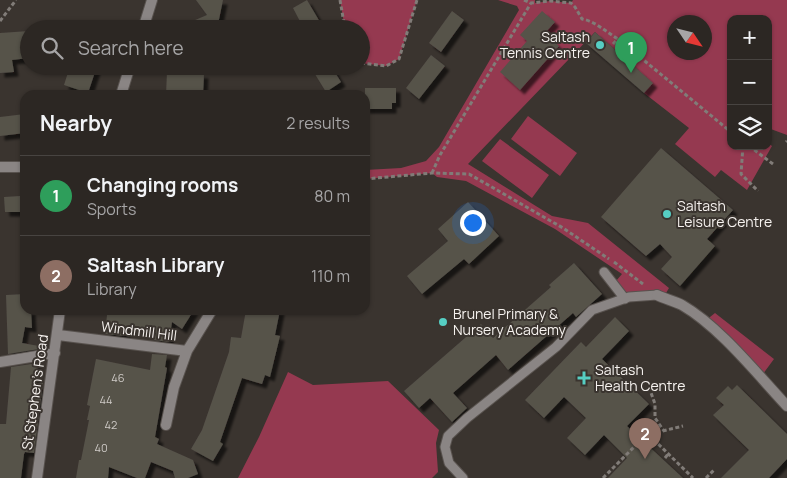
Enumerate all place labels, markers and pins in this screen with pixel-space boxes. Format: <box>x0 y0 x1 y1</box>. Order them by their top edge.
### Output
place label: Saltash Tennis Centre <box>500 27 590 62</box>
pin: 1 <box>615 32 647 73</box>
marker: Saltash Tennis Centre <box>594 39 606 51</box>
place label: Saltash Leisure Centre <box>677 196 772 231</box>
marker: Saltash Leisure Centre <box>661 208 673 220</box>
place label: Brunel Primary & Nursery Academy <box>453 304 567 339</box>
marker: Brunel Primary & Nursery Academy <box>437 316 449 328</box>
place label: Saltash Health Centre <box>595 360 685 395</box>
marker: Saltash Health Centre <box>577 371 591 385</box>
pin: 2 <box>629 418 661 459</box>

